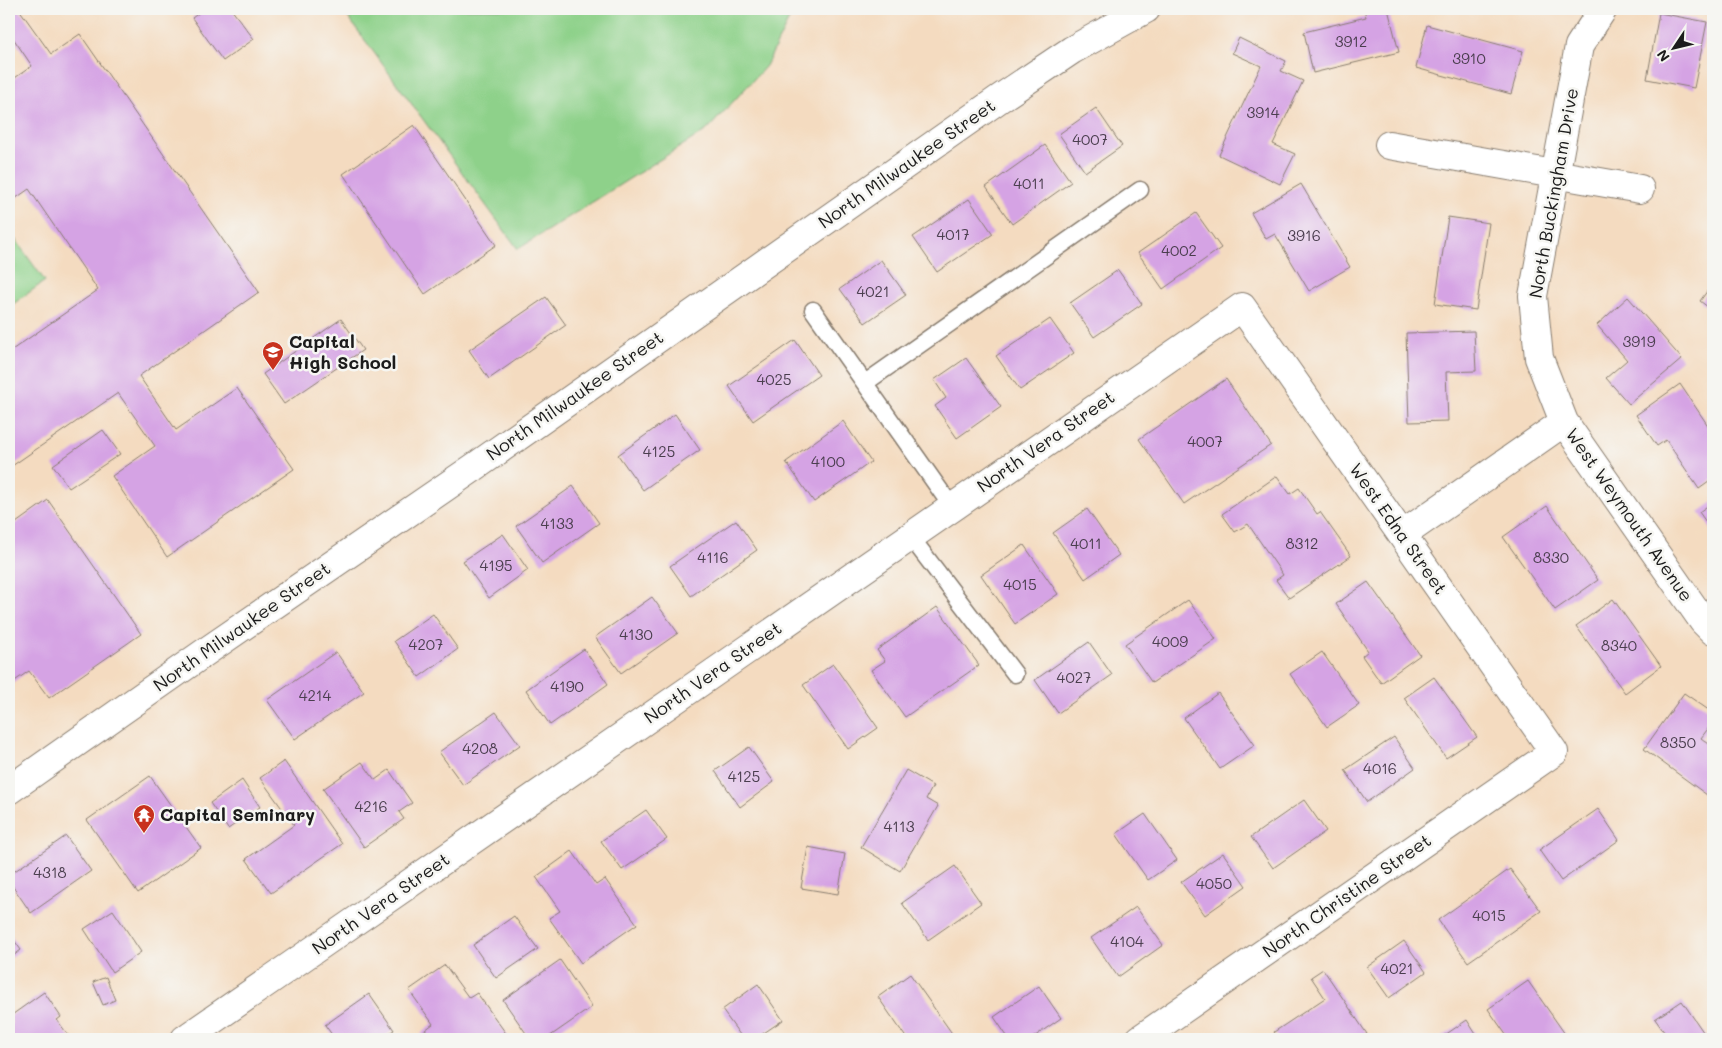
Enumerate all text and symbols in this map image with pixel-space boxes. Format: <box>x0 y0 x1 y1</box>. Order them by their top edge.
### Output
north arrow <box>1650 22 1700 72</box>
house number: 3912 <box>1335 31 1367 51</box>
text: N <box>1652 46 1674 66</box>
house number: 3910 <box>1452 48 1486 68</box>
street label: North Buckingham Drive <box>1523 86 1583 300</box>
street label: North Milwaukee Street <box>813 93 1000 234</box>
house number: 3914 <box>1246 102 1280 122</box>
house number: 4007 <box>1072 129 1108 149</box>
house number: 4011 <box>1013 173 1045 193</box>
house number: 4017 <box>936 224 970 244</box>
house number: 3916 <box>1287 225 1321 245</box>
house number: 4002 <box>1161 240 1197 260</box>
house number: 4021 <box>856 281 890 301</box>
street label: North Milwaukee Street <box>481 325 668 466</box>
place label: Capital High School <box>289 329 396 374</box>
house number: 3919 <box>1622 331 1656 351</box>
school or university icon: Capital High School <box>261 340 285 371</box>
house number: 4025 <box>756 369 792 389</box>
street label: North Vera Street <box>972 385 1119 498</box>
street label: West Weymouth Avenue <box>1561 423 1699 606</box>
house number: 4007 <box>1187 431 1223 451</box>
house number: 4125 <box>643 441 675 461</box>
house number: 4100 <box>811 451 845 471</box>
street label: West Edna Street <box>1344 458 1453 599</box>
house number: 4133 <box>540 513 574 533</box>
house number: 4011 <box>1070 533 1102 553</box>
house number: 8312 <box>1286 533 1318 553</box>
house number: 4116 <box>697 547 729 567</box>
house number: 8330 <box>1533 547 1569 567</box>
house number: 4195 <box>479 555 513 575</box>
street label: North Milwaukee Street <box>148 556 335 697</box>
house number: 4015 <box>1003 574 1037 594</box>
street label: North Vera Street <box>639 616 786 729</box>
house number: 4130 <box>619 624 653 644</box>
house number: 4009 <box>1152 631 1188 651</box>
house number: 4207 <box>409 634 443 654</box>
house number: 8340 <box>1601 635 1637 655</box>
house number: 4027 <box>1057 667 1091 687</box>
house number: 4190 <box>550 676 584 696</box>
house number: 4214 <box>299 685 332 705</box>
house number: 8350 <box>1660 732 1696 752</box>
house number: 4208 <box>462 738 498 758</box>
house number: 4016 <box>1363 758 1397 778</box>
house number: 4125 <box>728 766 760 786</box>
house number: 4216 <box>355 796 387 816</box>
place label: Capital Seminary <box>160 802 315 826</box>
temple icon: Capital Seminary <box>132 803 156 834</box>
house number: 4113 <box>883 816 915 836</box>
street label: North Christine Street <box>1257 828 1436 963</box>
street label: North Vera Street <box>307 847 454 960</box>
house number: 4318 <box>33 862 67 882</box>
house number: 4050 <box>1196 873 1232 893</box>
house number: 4015 <box>1472 905 1506 925</box>
house number: 4104 <box>1110 931 1144 951</box>
house number: 4021 <box>1380 958 1414 978</box>

